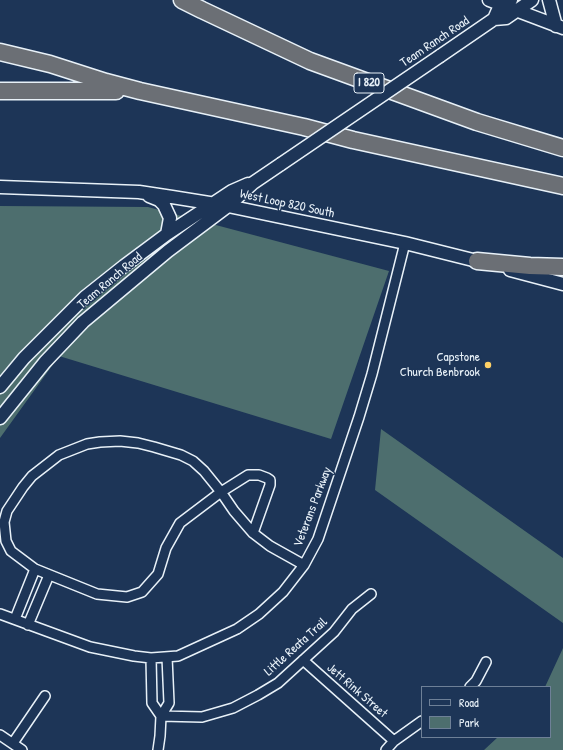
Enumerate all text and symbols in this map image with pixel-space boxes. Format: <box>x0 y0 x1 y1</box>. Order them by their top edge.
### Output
street label: Team Ranch Road <box>398 13 472 71</box>
road number: I 820 <box>354 73 384 93</box>
street label: West Loop 820 South <box>238 186 336 222</box>
street label: Team Ranch Road <box>74 249 146 313</box>
place label: Capstone Church Benbrook <box>400 350 480 381</box>
marker: Capstone Church Benbrook <box>483 360 493 370</box>
street label: Veterans Parkway <box>291 465 335 549</box>
street label: Little Reata Trail <box>261 615 331 679</box>
street label: Jett Rink Street <box>323 660 391 722</box>
legend <box>421 686 551 738</box>
text: Road <box>459 694 479 711</box>
text: Park <box>459 714 479 731</box>

